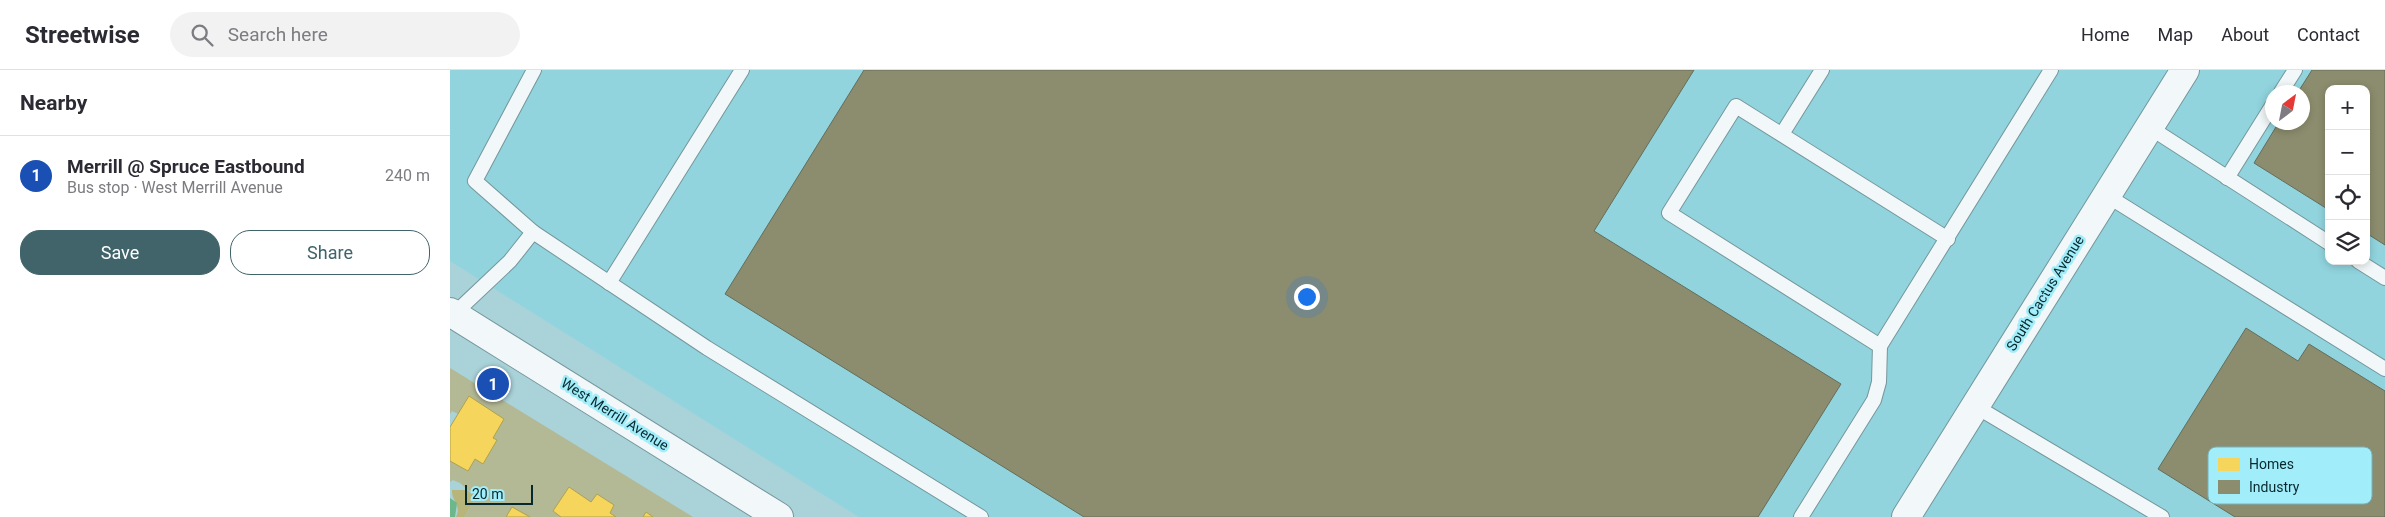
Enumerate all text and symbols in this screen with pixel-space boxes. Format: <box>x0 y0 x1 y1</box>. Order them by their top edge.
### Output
search box <box>170 12 520 57</box>
text: Streetwise <box>25 21 140 49</box>
icon: search <box>188 21 216 49</box>
text: Search here <box>228 23 328 46</box>
text: Home <box>2081 24 2130 45</box>
text: Map <box>2158 24 2193 45</box>
text: About <box>2221 24 2269 45</box>
text: Contact <box>2297 24 2360 45</box>
north arrow <box>2265 85 2310 130</box>
map controls <box>2325 85 2370 265</box>
button: + <box>2325 85 2370 130</box>
text: Nearby <box>20 91 87 115</box>
button: − <box>2325 130 2370 175</box>
text: Merrill @ Spruce Eastbound <box>67 155 305 178</box>
text: 1 <box>31 166 41 185</box>
text: 240 m <box>385 166 430 185</box>
button: locate <box>2325 175 2370 220</box>
text: Bus stop · West Merrill Avenue <box>67 178 283 197</box>
button: layers <box>2325 220 2370 265</box>
button: Save <box>20 230 220 275</box>
button: Share <box>230 230 430 275</box>
street label: South Cactus Avenue <box>2003 233 2087 353</box>
your location <box>1294 284 1320 310</box>
pin: 1 <box>477 365 509 403</box>
street label: West Merrill Avenue <box>558 374 672 454</box>
legend <box>2208 447 2372 504</box>
text: Homes <box>2249 456 2294 472</box>
text: Industry <box>2249 479 2300 495</box>
scale bar <box>465 482 532 505</box>
text: 20 m <box>472 486 504 502</box>

